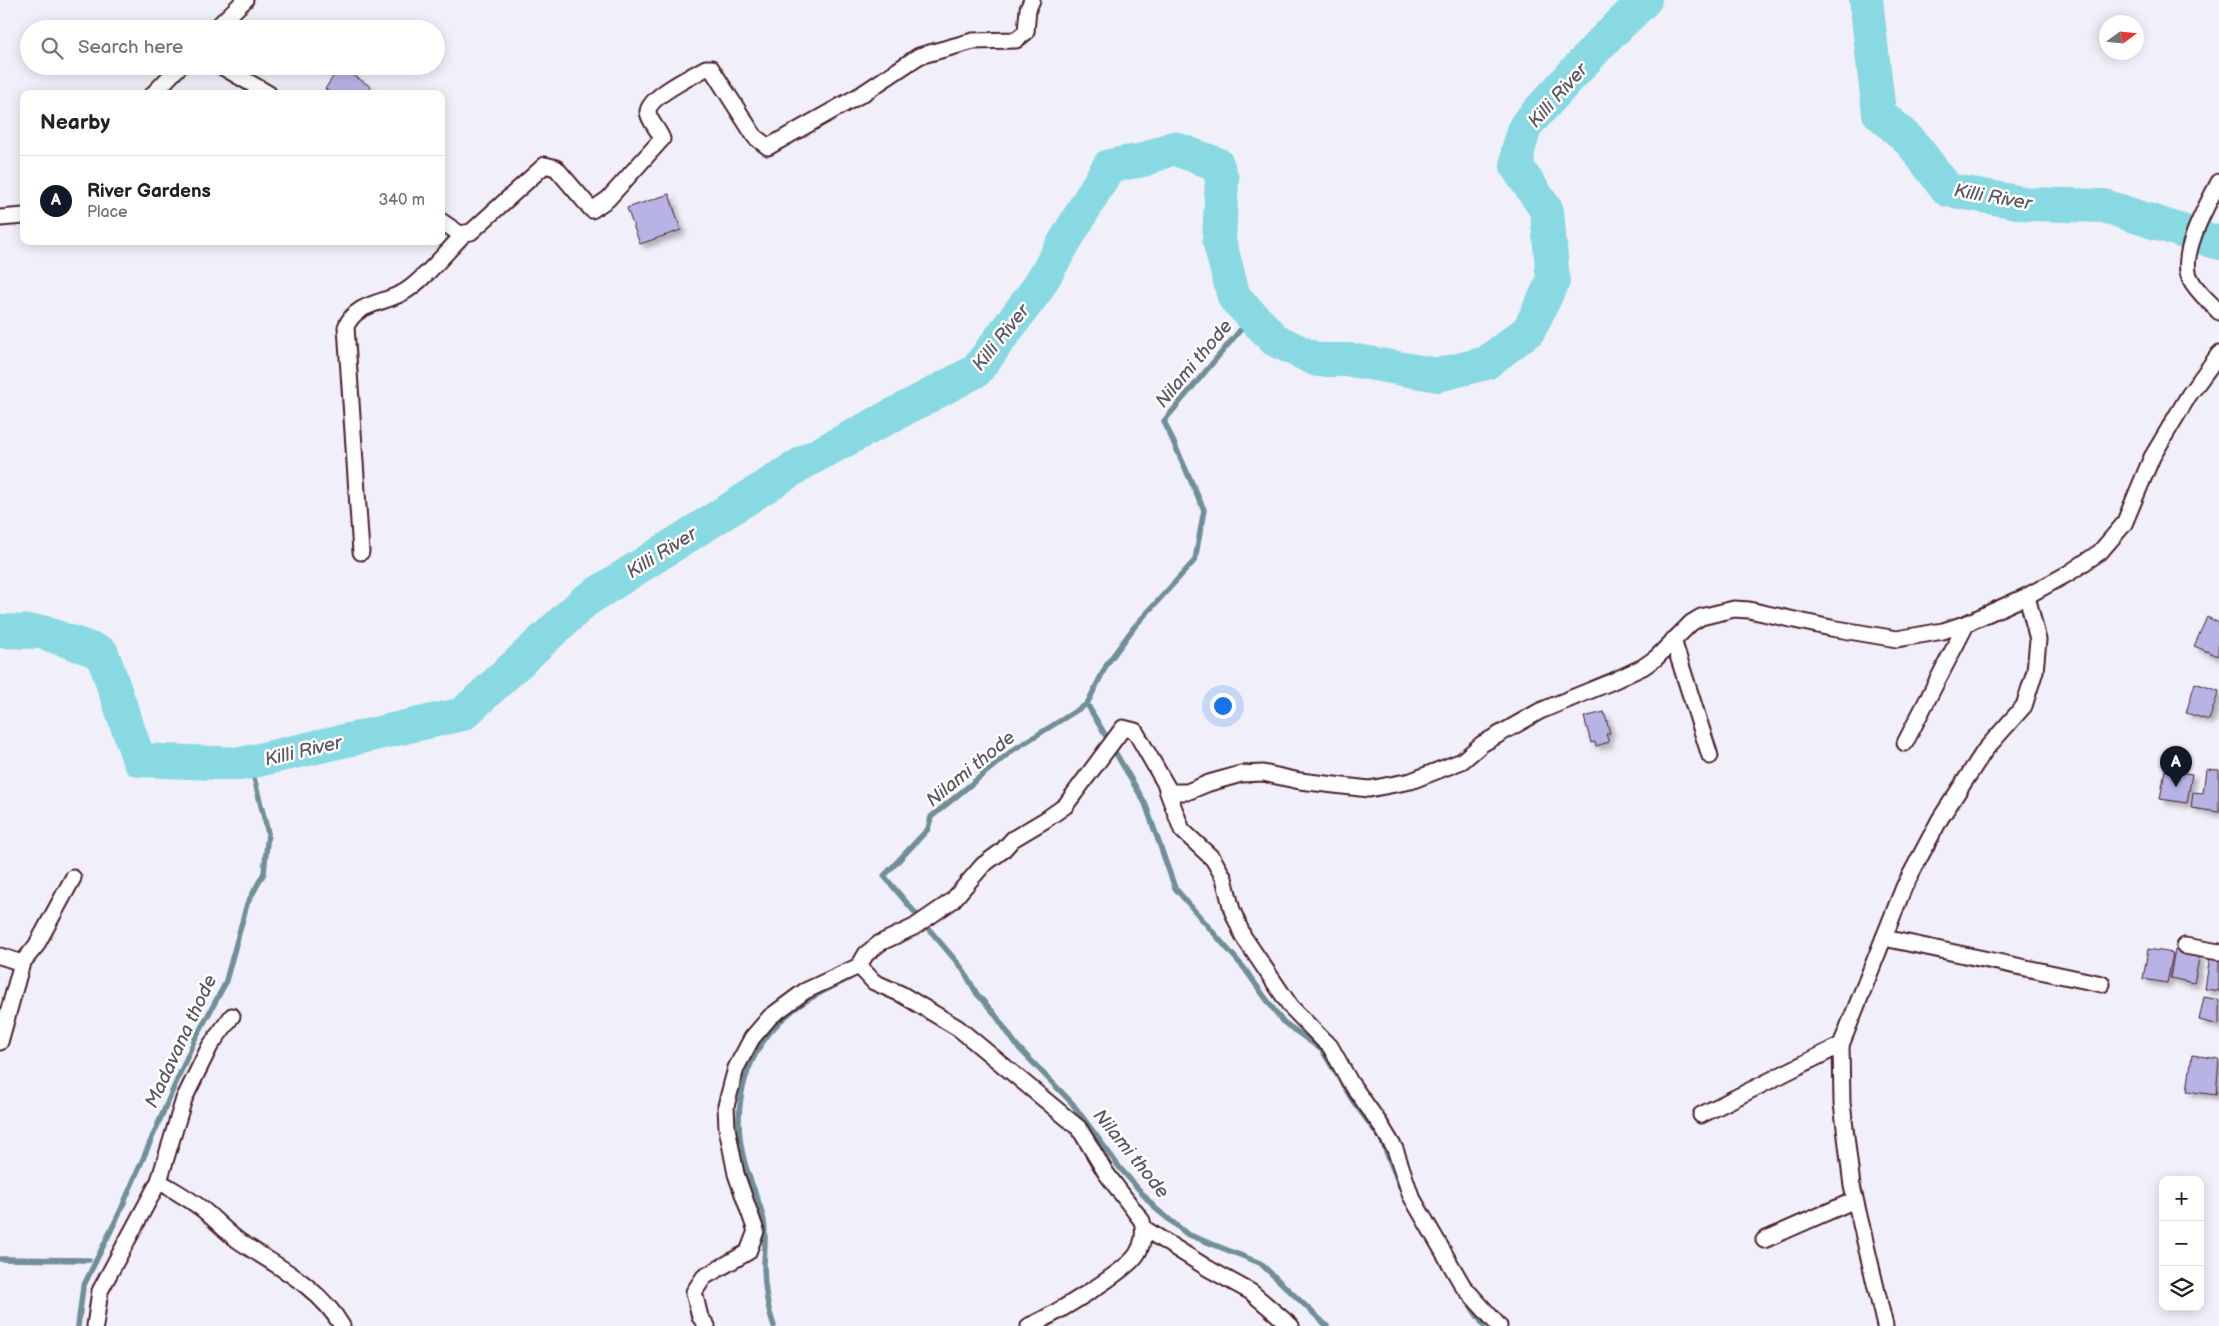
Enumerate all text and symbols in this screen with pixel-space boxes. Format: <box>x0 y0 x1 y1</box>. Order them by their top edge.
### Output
north arrow <box>2099 15 2144 60</box>
search box <box>20 20 445 75</box>
icon: search <box>38 34 66 62</box>
text: Search here <box>78 36 183 59</box>
water label: Killi River <box>1523 58 1594 133</box>
text: Nearby <box>40 110 110 135</box>
water label: Killi River <box>1952 179 2034 216</box>
text: River Gardens <box>87 180 211 203</box>
text: A <box>51 191 61 210</box>
text: 340 m <box>378 191 425 210</box>
text: Place <box>87 203 128 222</box>
water label: Killi River <box>968 299 1036 376</box>
water label: Nilami thode <box>1151 315 1238 413</box>
water label: Killi River <box>622 522 702 584</box>
your location <box>1210 693 1236 719</box>
water label: Nilami thode <box>922 726 1020 812</box>
water label: Killi River <box>262 731 345 771</box>
pin: A <box>2160 746 2192 787</box>
water label: Madavana thode <box>140 971 222 1112</box>
water label: Nilami thode <box>1088 1105 1174 1203</box>
map controls <box>2159 1176 2204 1311</box>
button: + <box>2159 1176 2204 1221</box>
button: − <box>2159 1221 2204 1266</box>
button: layers <box>2159 1266 2204 1311</box>

